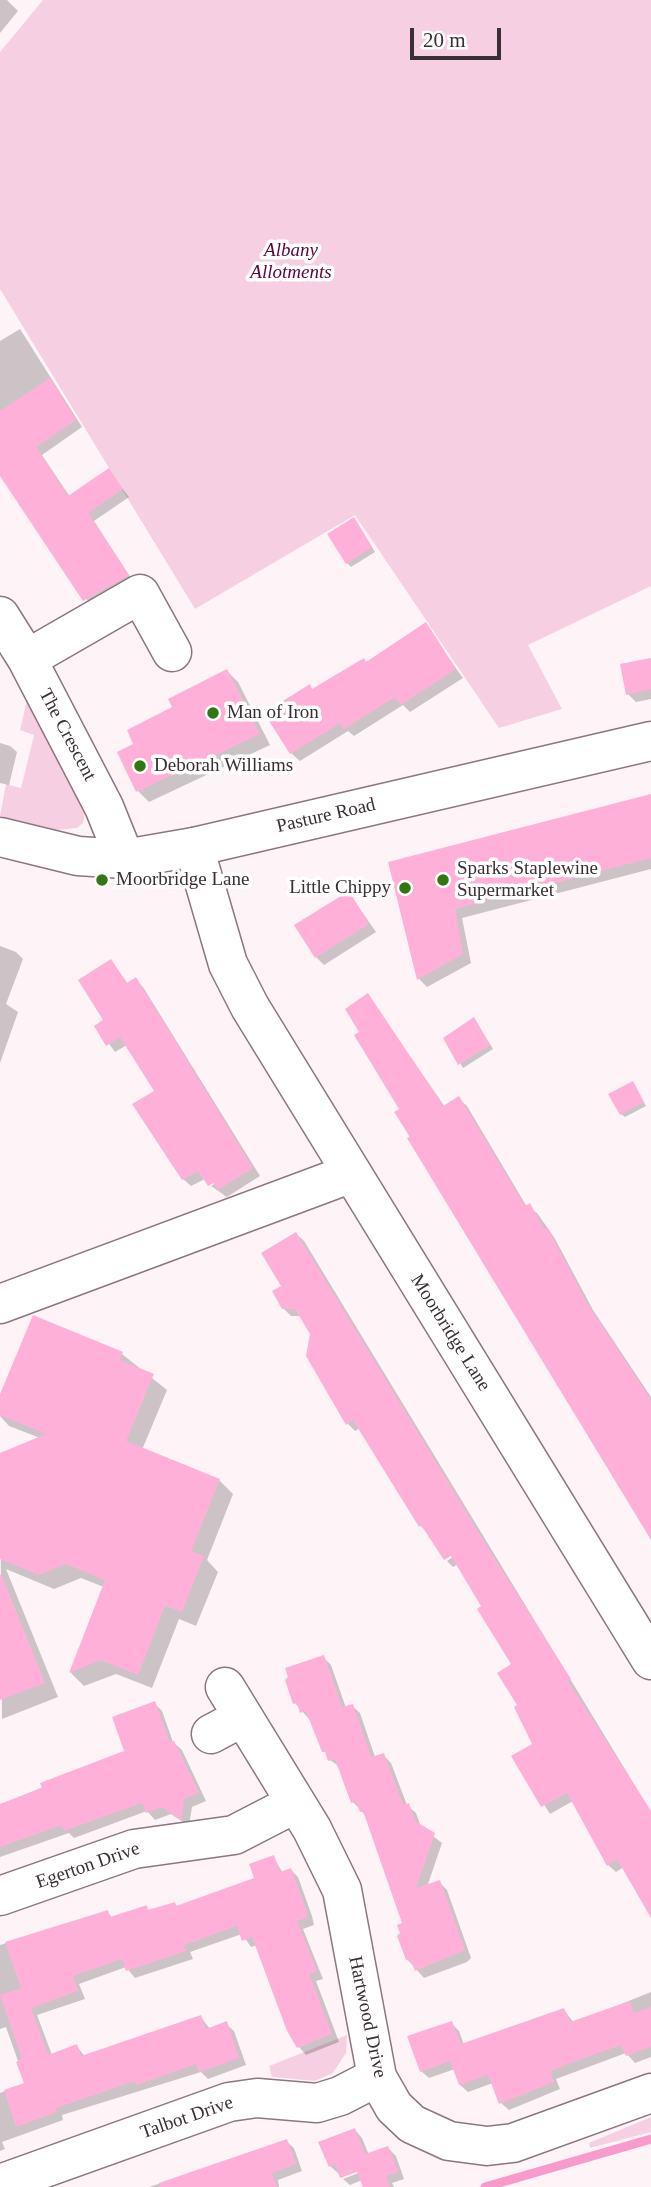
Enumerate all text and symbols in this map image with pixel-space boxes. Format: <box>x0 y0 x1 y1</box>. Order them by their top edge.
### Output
scale bar <box>413 14 504 58</box>
text: 20 m <box>423 28 466 52</box>
park label: Albany Allotments <box>250 240 332 284</box>
street label: The Crescent <box>33 685 101 785</box>
place label: Man of Iron <box>227 702 319 724</box>
marker: Man of Iron <box>205 705 221 721</box>
place label: Deborah Williams <box>154 755 293 777</box>
marker: Deborah Williams <box>132 758 148 774</box>
street label: Pasture Road <box>274 794 378 838</box>
place label: Sparks Staplewine Supermarket <box>457 858 598 902</box>
place label: Moorbridge Lane <box>116 869 249 891</box>
marker: Moorbridge Lane <box>94 872 110 888</box>
marker: Sparks Staplewine Supermarket <box>435 872 451 888</box>
place label: Little Chippy <box>289 877 391 899</box>
marker: Little Chippy <box>397 880 413 896</box>
street label: Moorbridge Lane <box>405 1270 495 1396</box>
street label: Egerton Drive <box>33 1838 143 1894</box>
street label: Hartwood Drive <box>343 1954 391 2080</box>
street label: Talbot Drive <box>138 2092 236 2144</box>

